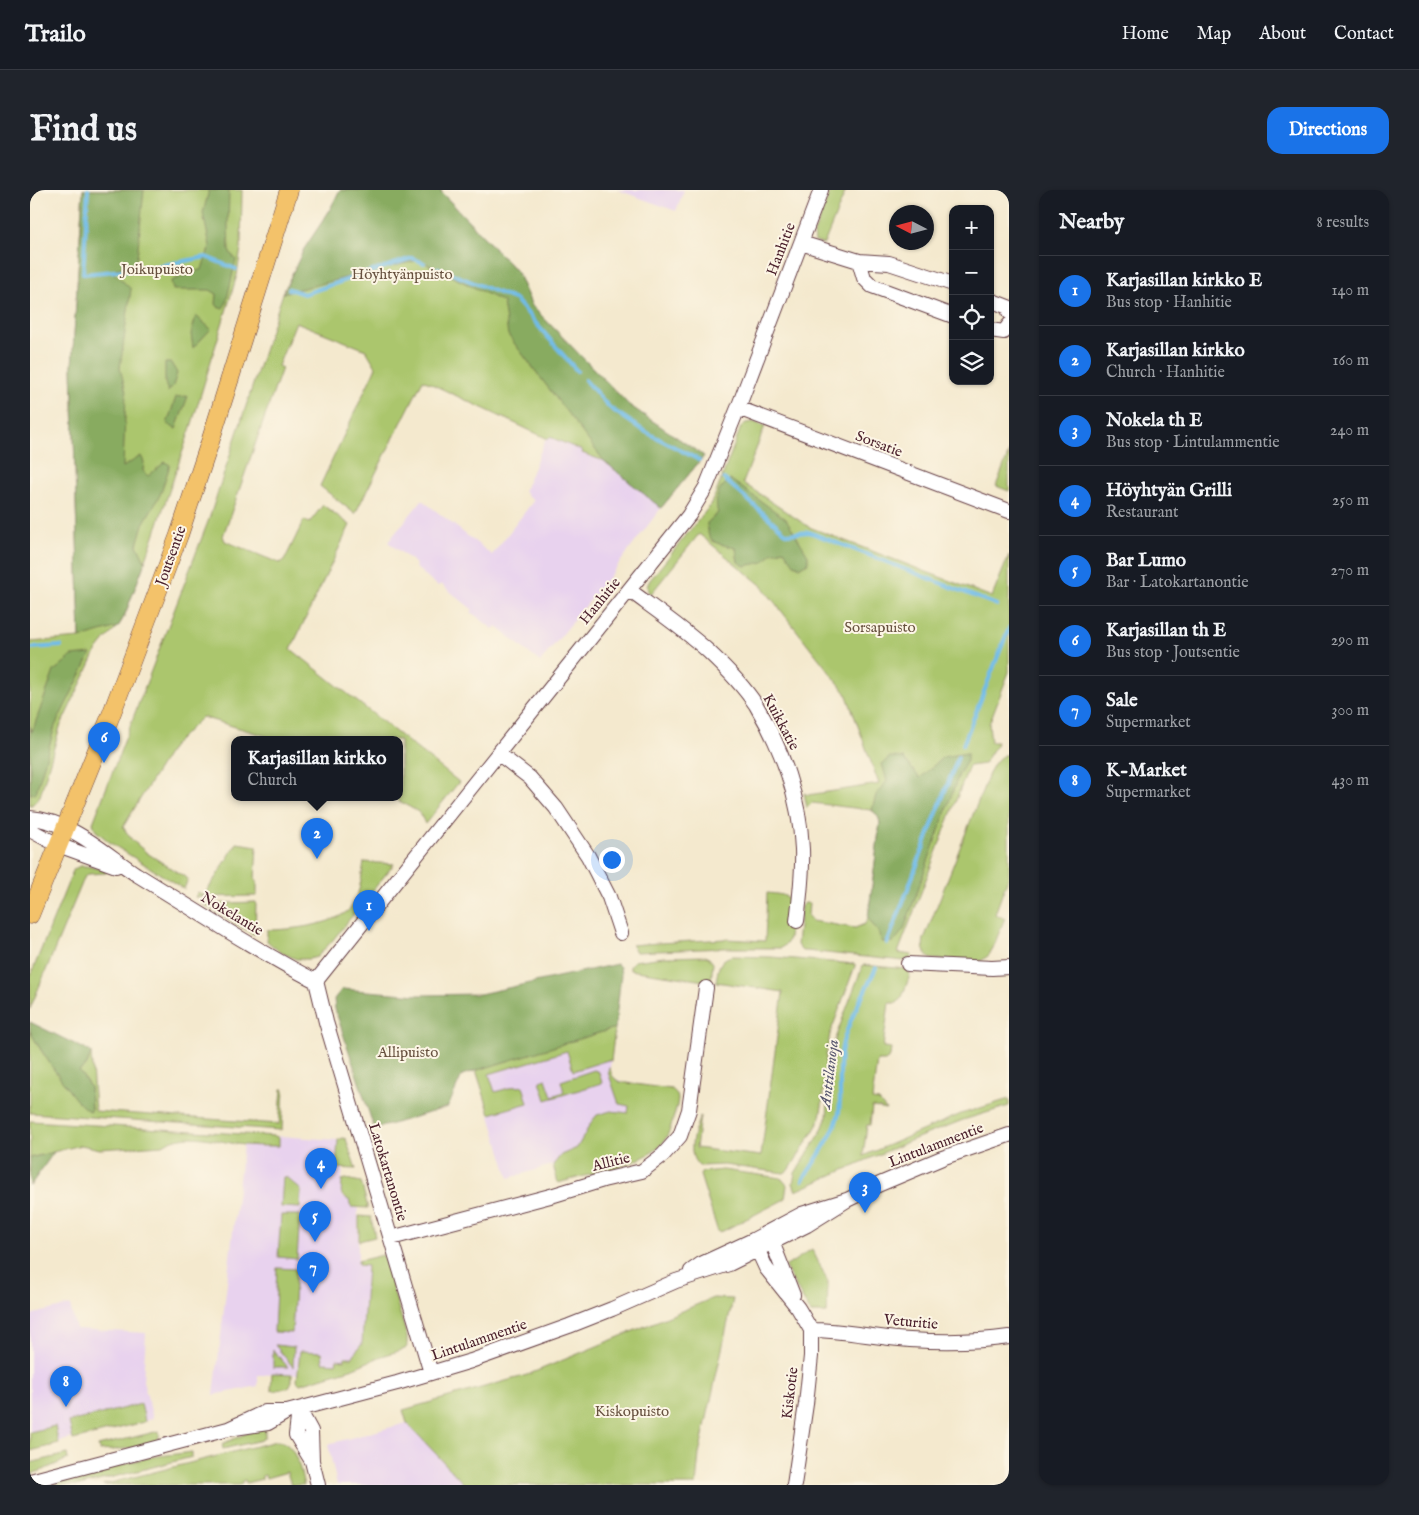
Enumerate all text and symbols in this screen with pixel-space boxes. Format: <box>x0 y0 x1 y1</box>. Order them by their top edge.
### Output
text: Trailo <box>25 19 86 50</box>
text: Home <box>1122 23 1169 46</box>
text: Map <box>1197 23 1231 46</box>
text: About <box>1259 23 1306 46</box>
text: Contact <box>1334 23 1394 46</box>
button: Directions <box>1267 107 1389 154</box>
text: Find us <box>30 108 137 153</box>
north arrow <box>889 205 934 250</box>
map controls <box>949 205 994 385</box>
button: + <box>949 205 994 250</box>
text: Nearby <box>1059 209 1124 236</box>
text: 8 results <box>1317 213 1369 233</box>
street label: Hanhitie <box>762 220 800 278</box>
button: − <box>949 250 994 295</box>
park label: Joikupuisto <box>119 260 193 279</box>
park label: Höyhtyänpuisto <box>352 265 452 284</box>
text: Karjasillan kirkko E <box>1106 269 1262 293</box>
text: 1 <box>1072 281 1078 301</box>
text: 140 m <box>1331 281 1369 301</box>
text: Bus stop · Hanhitie <box>1106 293 1232 313</box>
button: locate <box>949 295 994 340</box>
text: Karjasillan kirkko <box>1106 339 1245 363</box>
button: layers <box>949 340 994 385</box>
text: 2 <box>1071 351 1079 371</box>
text: 160 m <box>1333 351 1369 371</box>
text: Church · Hanhitie <box>1106 363 1225 383</box>
text: Nokela th E <box>1106 409 1202 433</box>
text: 3 <box>1072 421 1078 441</box>
text: 240 m <box>1330 421 1369 441</box>
street label: Sorsatie <box>853 426 905 462</box>
text: Bus stop · Lintulammentie <box>1106 433 1280 453</box>
text: Höyhtyän Grilli <box>1106 479 1232 503</box>
text: 4 <box>1071 491 1079 511</box>
text: 250 m <box>1332 491 1369 511</box>
text: Restaurant <box>1106 503 1179 523</box>
street label: Joutsentie <box>151 523 191 591</box>
text: Bar Lumo <box>1106 549 1186 573</box>
text: 5 <box>1072 561 1078 581</box>
text: 270 m <box>1330 561 1369 581</box>
street label: Hanhitie <box>575 573 625 628</box>
text: Bar · Latokartanontie <box>1106 573 1249 593</box>
park label: Sorsapuisto <box>844 618 916 637</box>
text: Karjasillan th E <box>1106 619 1226 643</box>
text: 6 <box>1072 631 1078 651</box>
text: 290 m <box>1331 631 1369 651</box>
text: Bus stop · Joutsentie <box>1106 643 1240 663</box>
text: Sale <box>1106 689 1138 713</box>
street label: Kuikkatie <box>758 691 804 754</box>
text: 7 <box>1071 701 1079 721</box>
text: 300 m <box>1331 701 1369 721</box>
text: Supermarket <box>1106 713 1191 733</box>
pin: 6 <box>88 722 120 763</box>
popup <box>231 736 403 801</box>
text: Karjasillan kirkko <box>248 747 386 771</box>
text: K-Market <box>1106 759 1187 783</box>
text: Church <box>248 771 297 791</box>
text: 8 <box>1072 771 1078 791</box>
text: 430 m <box>1331 771 1369 791</box>
text: Supermarket <box>1106 783 1191 803</box>
pin: 2 <box>301 818 333 859</box>
your location <box>599 847 625 873</box>
street label: Nokelantie <box>197 888 267 940</box>
pin: 1 <box>353 890 385 931</box>
water label: Anttilanoja <box>816 1039 844 1111</box>
park label: Allipuisto <box>377 1043 438 1062</box>
street label: Lintulammentie <box>886 1118 986 1172</box>
street label: Latokartanontie <box>364 1121 412 1224</box>
pin: 4 <box>305 1148 337 1189</box>
street label: Allitie <box>589 1148 632 1176</box>
pin: 3 <box>849 1172 881 1213</box>
pin: 5 <box>299 1201 331 1242</box>
pin: 7 <box>297 1252 329 1293</box>
street label: Veturitie <box>882 1310 939 1334</box>
street label: Lintulammentie <box>429 1315 530 1365</box>
pin: 8 <box>50 1366 82 1407</box>
street label: Kiskotie <box>777 1366 803 1420</box>
park label: Kiskopuisto <box>595 1402 669 1421</box>

